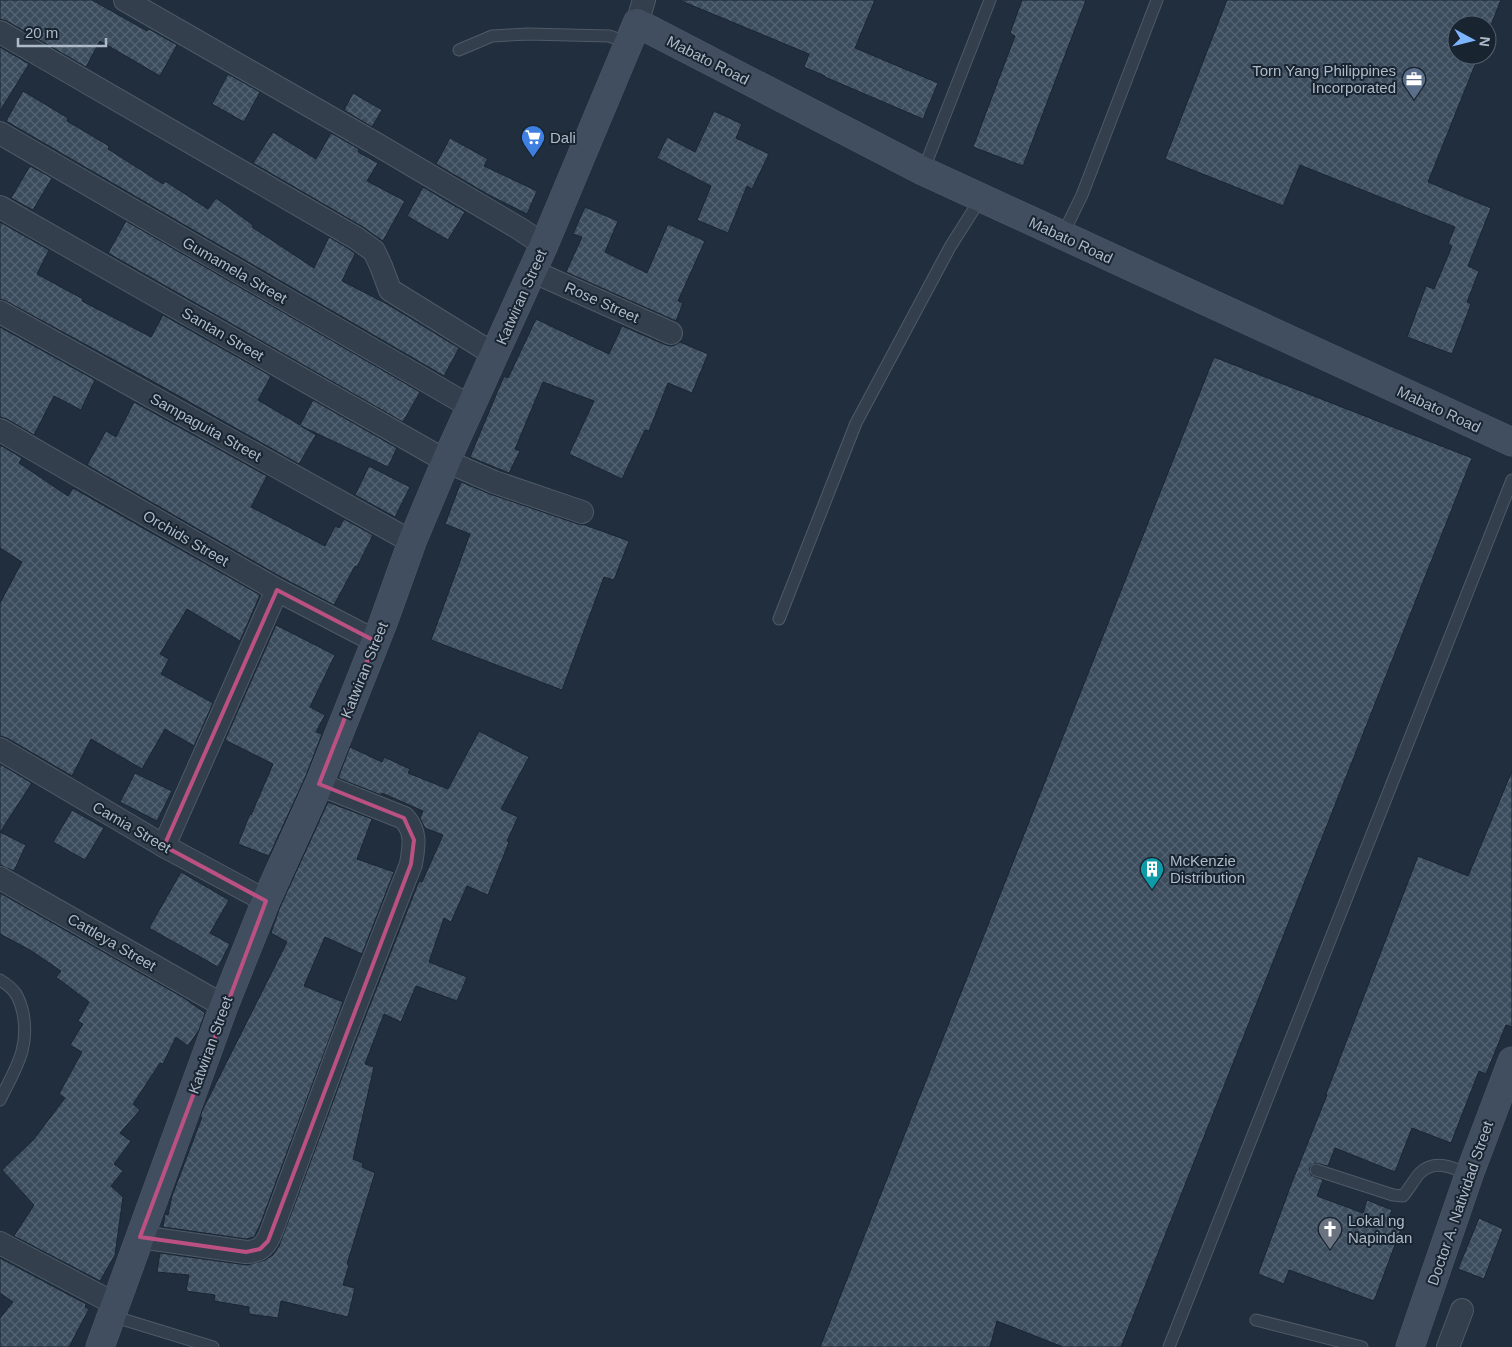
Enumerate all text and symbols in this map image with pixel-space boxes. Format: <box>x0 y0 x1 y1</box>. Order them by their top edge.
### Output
scale bar <box>18 15 105 47</box>
north arrow <box>1447 15 1497 65</box>
text: 20 m <box>25 24 58 41</box>
street label: Mabato Road <box>664 32 752 88</box>
text: N <box>1476 36 1493 48</box>
place label: Torn Yang Philippines Incorporated <box>1252 62 1396 96</box>
office icon: Torn Yang Philippines Incorporated <box>1401 66 1427 100</box>
supermarket icon: Dali <box>520 124 546 158</box>
place label: Dali <box>550 129 576 146</box>
street label: Mabato Road <box>1027 213 1115 267</box>
street label: Gumamela Street <box>180 233 291 307</box>
street label: Katwiran Street <box>492 246 550 347</box>
street label: Rose Street <box>562 278 642 326</box>
street label: Santan Street <box>179 304 268 365</box>
street label: Mabato Road <box>1395 382 1483 436</box>
street label: Sampaguita Street <box>148 389 265 465</box>
street label: Orchids Street <box>140 507 232 570</box>
street label: Katwiran Street <box>337 619 391 721</box>
street label: Camia Street <box>90 798 175 857</box>
place label: McKenzie Distribution <box>1170 852 1245 886</box>
building icon: McKenzie Distribution <box>1139 856 1165 890</box>
street label: Cattleya Street <box>65 910 160 975</box>
street label: Katwiran Street <box>184 993 236 1096</box>
street label: Doctor A. Natividad Street <box>1424 1118 1496 1287</box>
place label: Lokal ng Napindan <box>1348 1212 1412 1246</box>
church icon: Lokal ng Napindan <box>1317 1216 1343 1250</box>

